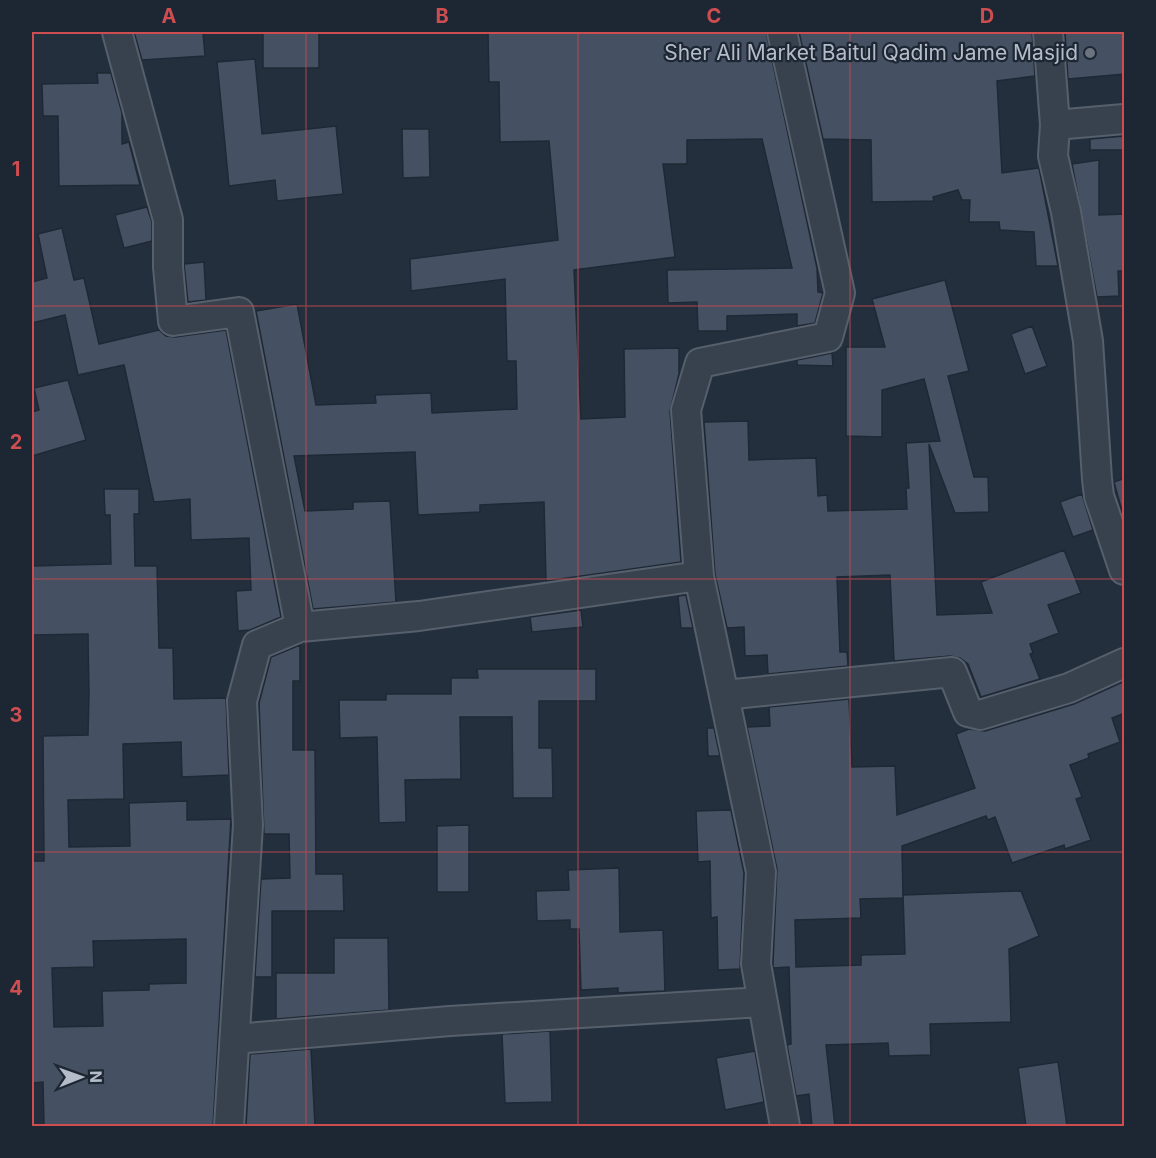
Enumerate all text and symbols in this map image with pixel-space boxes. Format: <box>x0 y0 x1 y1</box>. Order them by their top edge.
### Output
text: A <box>162 4 177 28</box>
text: B <box>435 4 449 28</box>
text: C <box>707 4 721 28</box>
text: D <box>980 4 994 28</box>
place label: Sher Ali Market Baitul Qadim Jame Masjid <box>664 40 1078 65</box>
marker: Sher Ali Market Baitul Qadim Jame Masjid <box>1083 46 1097 60</box>
text: 1 <box>12 157 20 181</box>
text: 2 <box>10 430 22 454</box>
text: 3 <box>10 703 22 727</box>
text: 4 <box>9 976 23 1000</box>
north arrow <box>51 1047 111 1107</box>
text: N <box>86 1070 106 1083</box>

